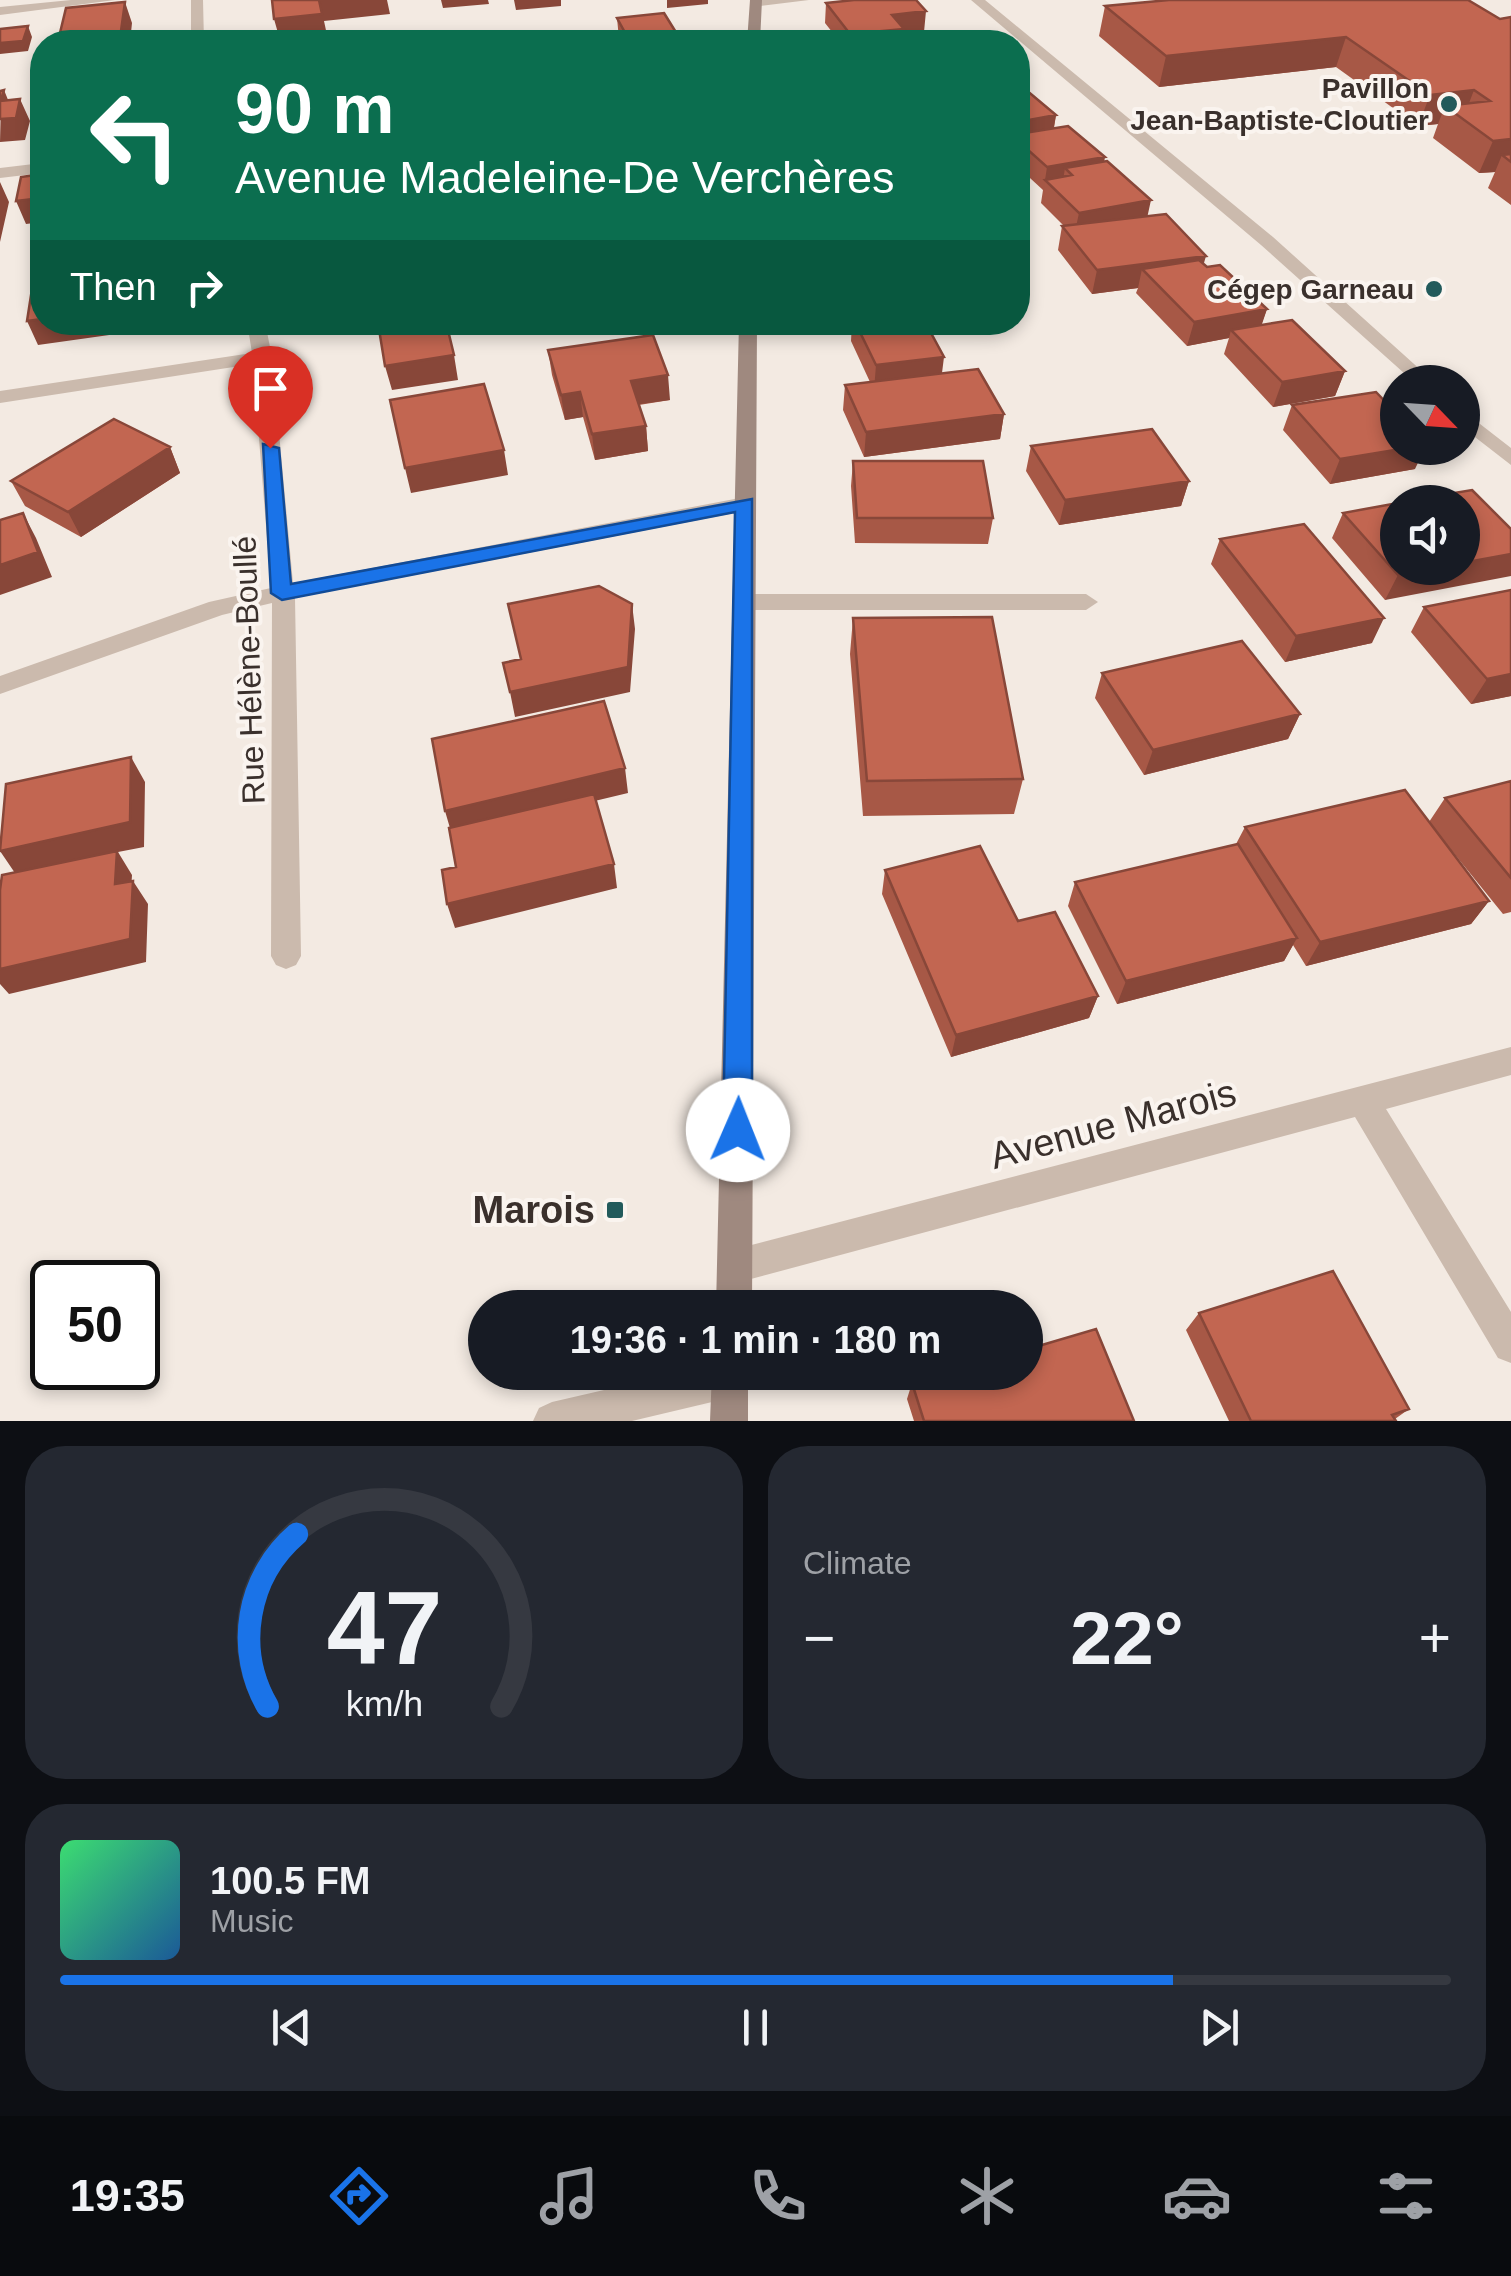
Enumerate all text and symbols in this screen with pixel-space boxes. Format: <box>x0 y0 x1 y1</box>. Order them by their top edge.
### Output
icon: left <box>70 70 200 200</box>
text: 90 m <box>235 70 395 148</box>
place label: Pavillon Jean-Baptiste-Cloutier <box>1130 73 1429 136</box>
marker: Pavillon Jean-Baptiste-Cloutier <box>1438 93 1460 115</box>
text: Avenue Madeleine-De Verchères <box>235 152 895 203</box>
icon: right <box>177 260 232 315</box>
text: Then <box>70 266 157 308</box>
place label: Cégep Garneau <box>1207 274 1414 305</box>
marker: Cégep Garneau <box>1423 278 1445 300</box>
pin <box>228 346 313 449</box>
icon: arrive <box>243 361 298 416</box>
north arrow <box>1380 365 1480 465</box>
map controls <box>1380 365 1480 585</box>
button: sound <box>1380 485 1480 585</box>
street label: Rue Hélène-Boullé <box>226 535 272 805</box>
street label: Avenue Marois <box>985 1071 1241 1177</box>
position arrow <box>686 1078 790 1182</box>
place label: Marois <box>473 1189 595 1231</box>
marker: Marois <box>604 1199 626 1221</box>
speed limit sign: 50 <box>30 1260 160 1390</box>
text: 19:36 · 1 min · 180 m <box>570 1319 941 1361</box>
text: Climate <box>803 1545 911 1581</box>
text: 47 <box>326 1570 442 1686</box>
text: 22° <box>1070 1596 1184 1680</box>
text: − <box>803 1607 835 1669</box>
text: + <box>1419 1607 1451 1669</box>
text: km/h <box>345 1684 423 1724</box>
text: 100.5 FM <box>210 1860 371 1902</box>
text: Music <box>210 1903 294 1939</box>
icon: previous <box>264 2000 319 2055</box>
icon: pause <box>728 2000 783 2055</box>
icon: next <box>1192 2000 1247 2055</box>
icon: directions <box>324 2161 394 2231</box>
icon: music <box>534 2161 604 2231</box>
icon: phone <box>743 2161 813 2231</box>
icon: climate <box>952 2161 1022 2231</box>
icon: car <box>1162 2161 1232 2231</box>
icon: filters <box>1371 2161 1441 2231</box>
text: 19:35 <box>70 2170 185 2221</box>

